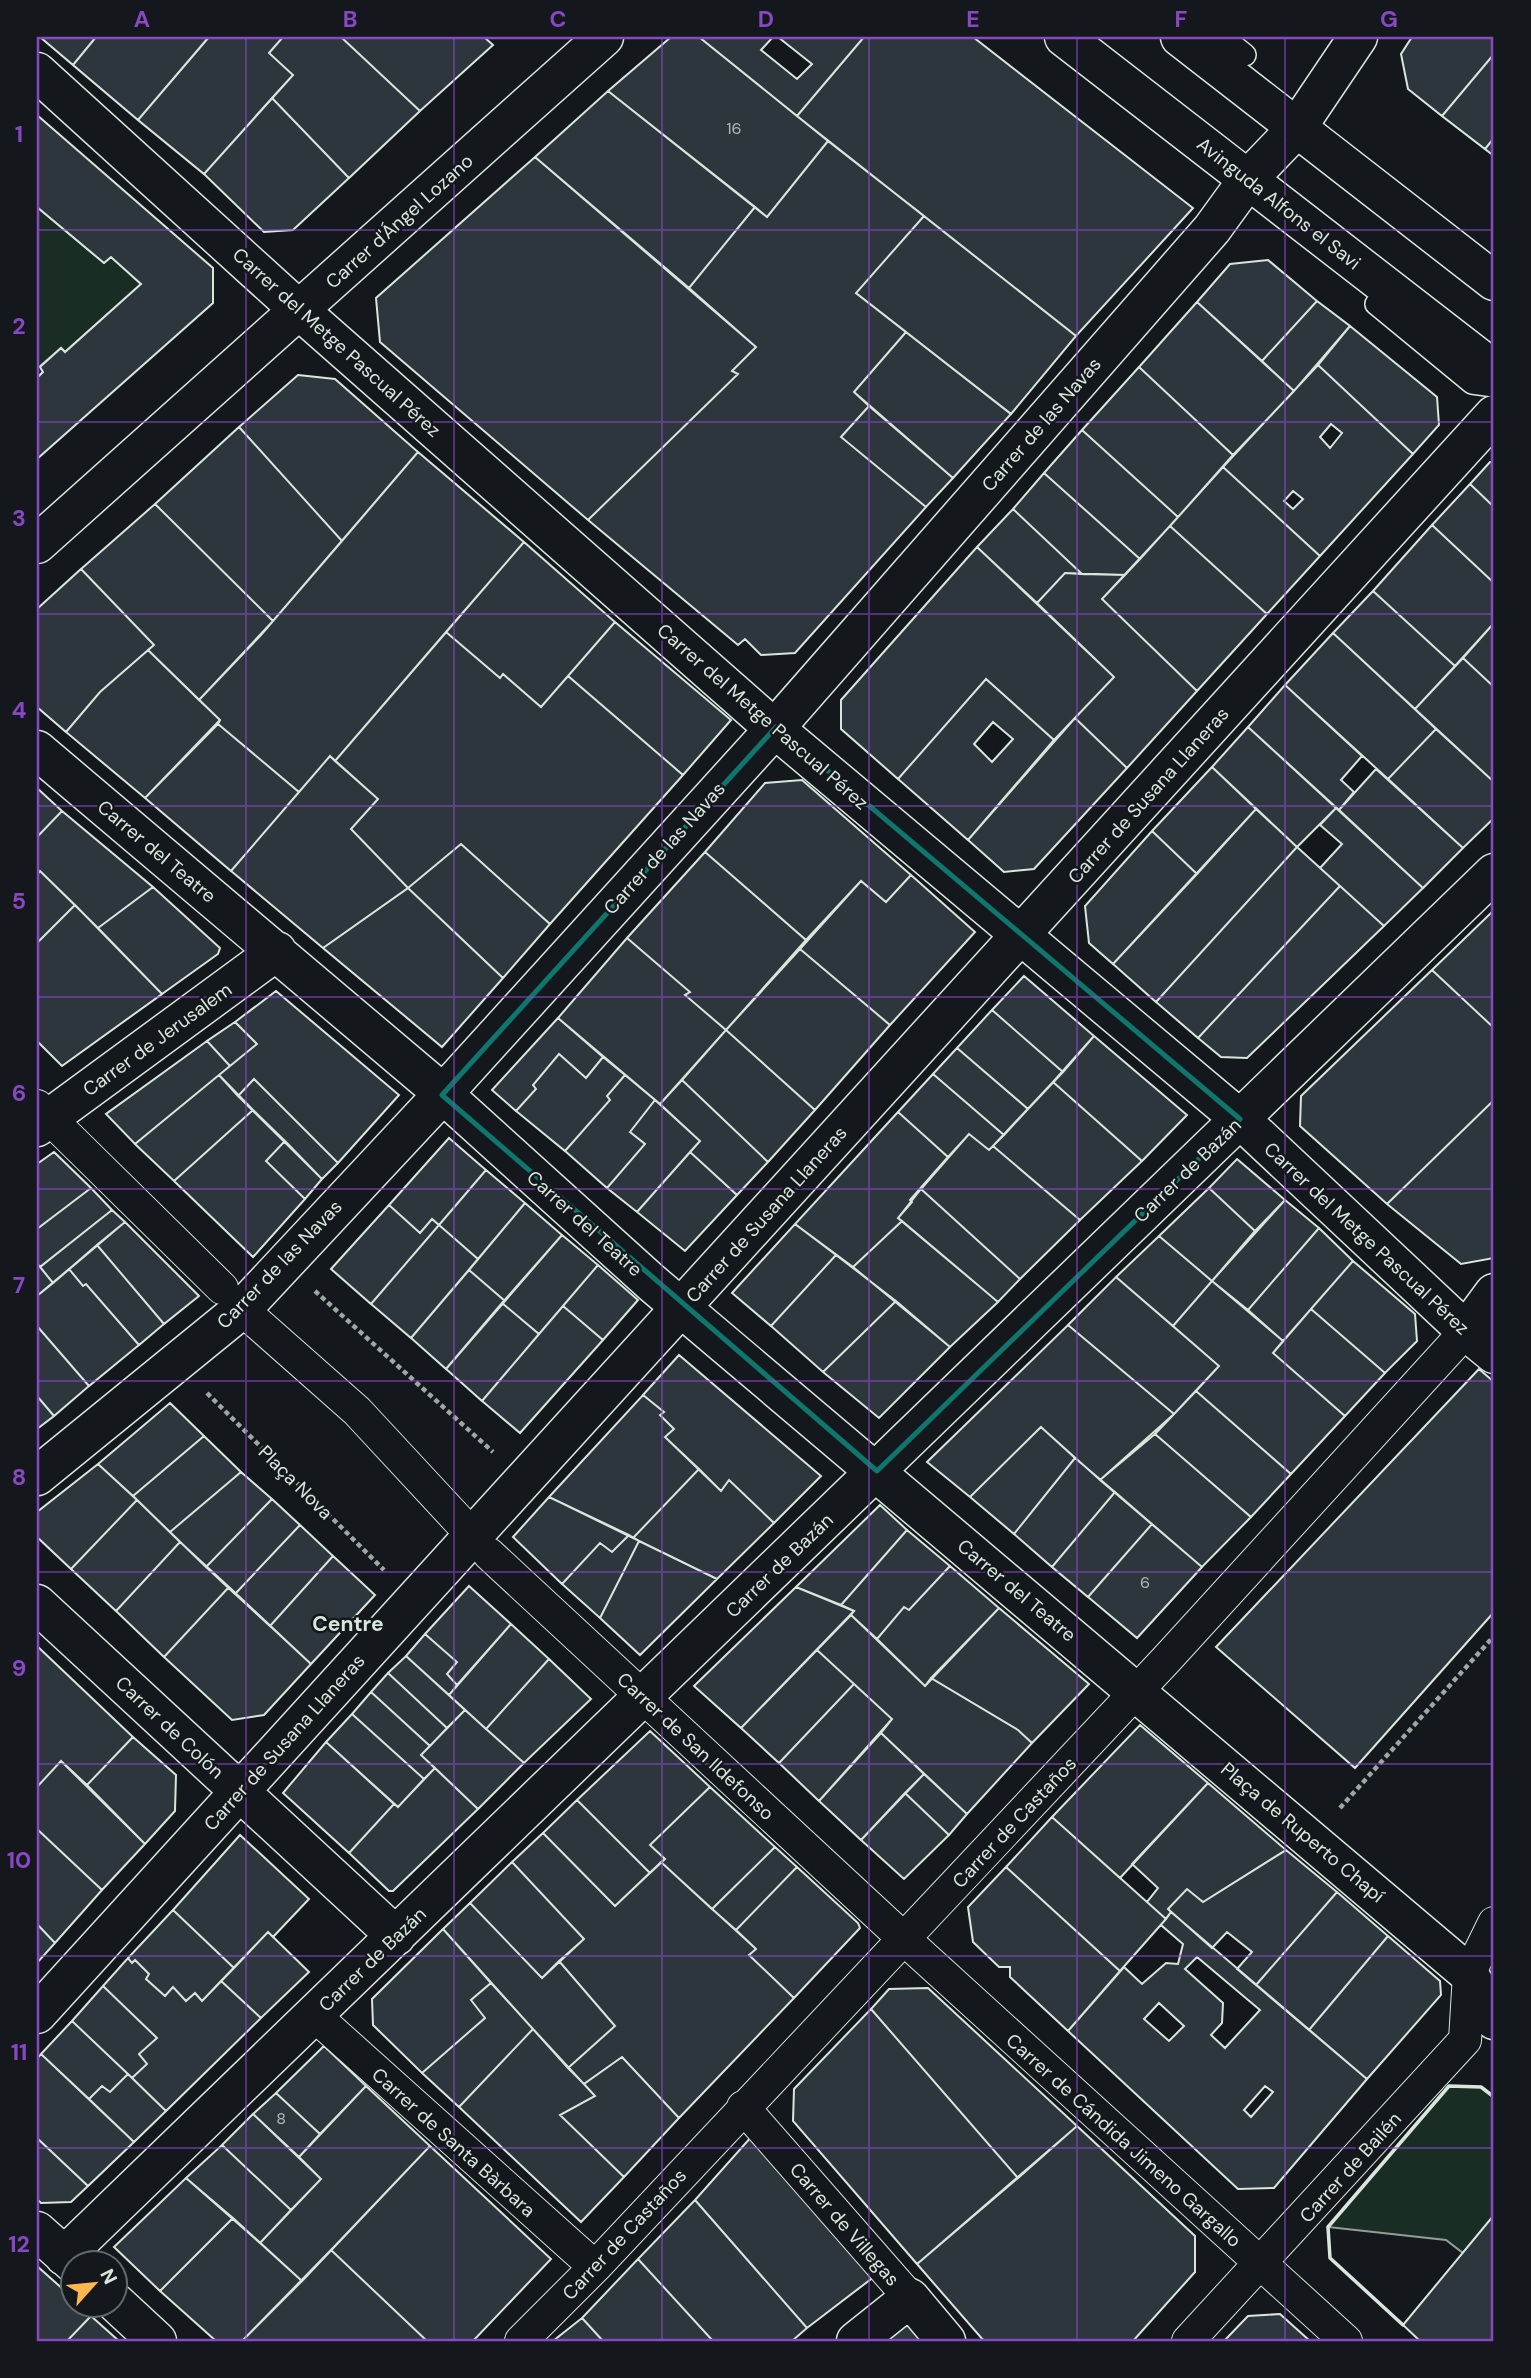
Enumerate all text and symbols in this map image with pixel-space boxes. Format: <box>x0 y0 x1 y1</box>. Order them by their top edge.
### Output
text: A <box>134 4 150 34</box>
text: B <box>343 4 357 34</box>
text: C <box>550 4 566 34</box>
text: D <box>758 4 774 34</box>
text: E <box>966 4 980 34</box>
text: F <box>1175 4 1188 34</box>
text: G <box>1380 4 1398 34</box>
house number: 16 <box>726 118 742 139</box>
text: 1 <box>15 119 23 149</box>
street label: Avinguda Alfons el Savi <box>1192 132 1366 275</box>
street label: Carrer d'Ángel Lozano <box>320 148 478 294</box>
street label: Carrer del Metge Pascual Pérez <box>227 242 446 443</box>
text: 2 <box>12 311 26 341</box>
street label: Carrer de las Navas <box>976 352 1107 497</box>
text: 3 <box>12 503 26 533</box>
street label: Carrer del Metge Pascual Pérez <box>652 618 873 815</box>
text: 4 <box>12 695 27 725</box>
street label: Carrer de Susana Llaneras <box>1062 702 1234 889</box>
street label: Carrer de las Navas <box>598 777 731 920</box>
street label: Carrer del Teatre <box>92 794 221 908</box>
text: 5 <box>12 886 26 916</box>
street label: Carrer de Jerusalem <box>78 977 237 1102</box>
text: 6 <box>12 1078 26 1108</box>
street label: Carrer de Bazán <box>1128 1113 1246 1228</box>
street label: Carrer de Susana Llaneras <box>680 1121 852 1308</box>
street label: Carrer del Metge Pascual Pérez <box>1259 1137 1475 1340</box>
street label: Carrer del Teatre <box>522 1165 648 1282</box>
street label: Carrer de las Navas <box>211 1195 347 1334</box>
text: 7 <box>13 1270 25 1300</box>
street label: Plaça Nova <box>253 1440 338 1525</box>
text: 8 <box>12 1462 26 1492</box>
street label: Carrer de Bazán <box>720 1508 838 1623</box>
street label: Carrer del Teatre <box>952 1533 1081 1647</box>
house number: 6 <box>1140 1572 1150 1593</box>
district label: Centre <box>312 1610 384 1638</box>
street label: Carrer de Susana Llaneras <box>198 1649 370 1836</box>
text: 9 <box>12 1653 26 1683</box>
street label: Carrer de San Ildefonso <box>612 1667 780 1826</box>
street label: Carrer de Colón <box>110 1671 229 1784</box>
street label: Carrer de Castaños <box>947 1751 1082 1893</box>
street label: Plaça de Ruperto Chapí <box>1216 1757 1390 1909</box>
text: 10 <box>7 1845 31 1875</box>
street label: Carrer de Bazán <box>313 1902 431 2017</box>
street label: Carrer de Cándida Jimeno Gargallo <box>1001 2028 1247 2253</box>
text: 11 <box>11 2037 27 2067</box>
street label: Carrer de Santa Bàrbara <box>367 2062 541 2223</box>
street label: Carrer de Bailén <box>1294 2107 1407 2228</box>
house number: 8 <box>276 2108 286 2129</box>
street label: Carrer de Villegas <box>784 2158 905 2291</box>
street label: Carrer de Castaños <box>557 2163 692 2305</box>
text: 12 <box>8 2229 30 2259</box>
north arrow <box>60 2248 130 2318</box>
text: N <box>94 2265 123 2288</box>

